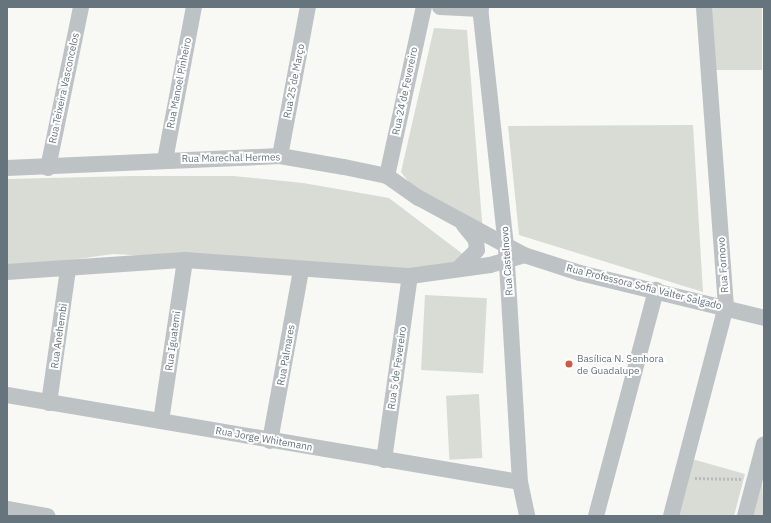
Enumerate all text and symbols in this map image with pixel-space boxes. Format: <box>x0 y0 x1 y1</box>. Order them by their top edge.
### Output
street label: Rua Teixeira Vasconcelos <box>46 31 82 145</box>
street label: Rua Manoel Pinheiro <box>164 37 194 129</box>
street label: Rua 25 de Março <box>281 43 307 119</box>
street label: Rua 24 de Fevereiro <box>390 46 420 136</box>
street label: Rua Marechal Hermes <box>182 151 280 165</box>
street label: Rua Castelnovo <box>499 226 515 296</box>
street label: Rua Fornovo <box>715 237 731 293</box>
street label: Rua Professora Sofia Valter Salgado <box>565 262 723 312</box>
street label: Rua Anehembi <box>48 303 70 369</box>
street label: Rua Iguatemi <box>163 310 183 372</box>
street label: Rua Palmares <box>275 324 297 386</box>
street label: Rua 5 de Fevereiro <box>385 326 409 410</box>
place label: Basílica N. Senhora de Guadalupe <box>577 352 664 376</box>
marker: Basílica N. Senhora de Guadalupe <box>564 359 574 369</box>
street label: Rua Jorge Whitemann <box>214 425 314 453</box>

